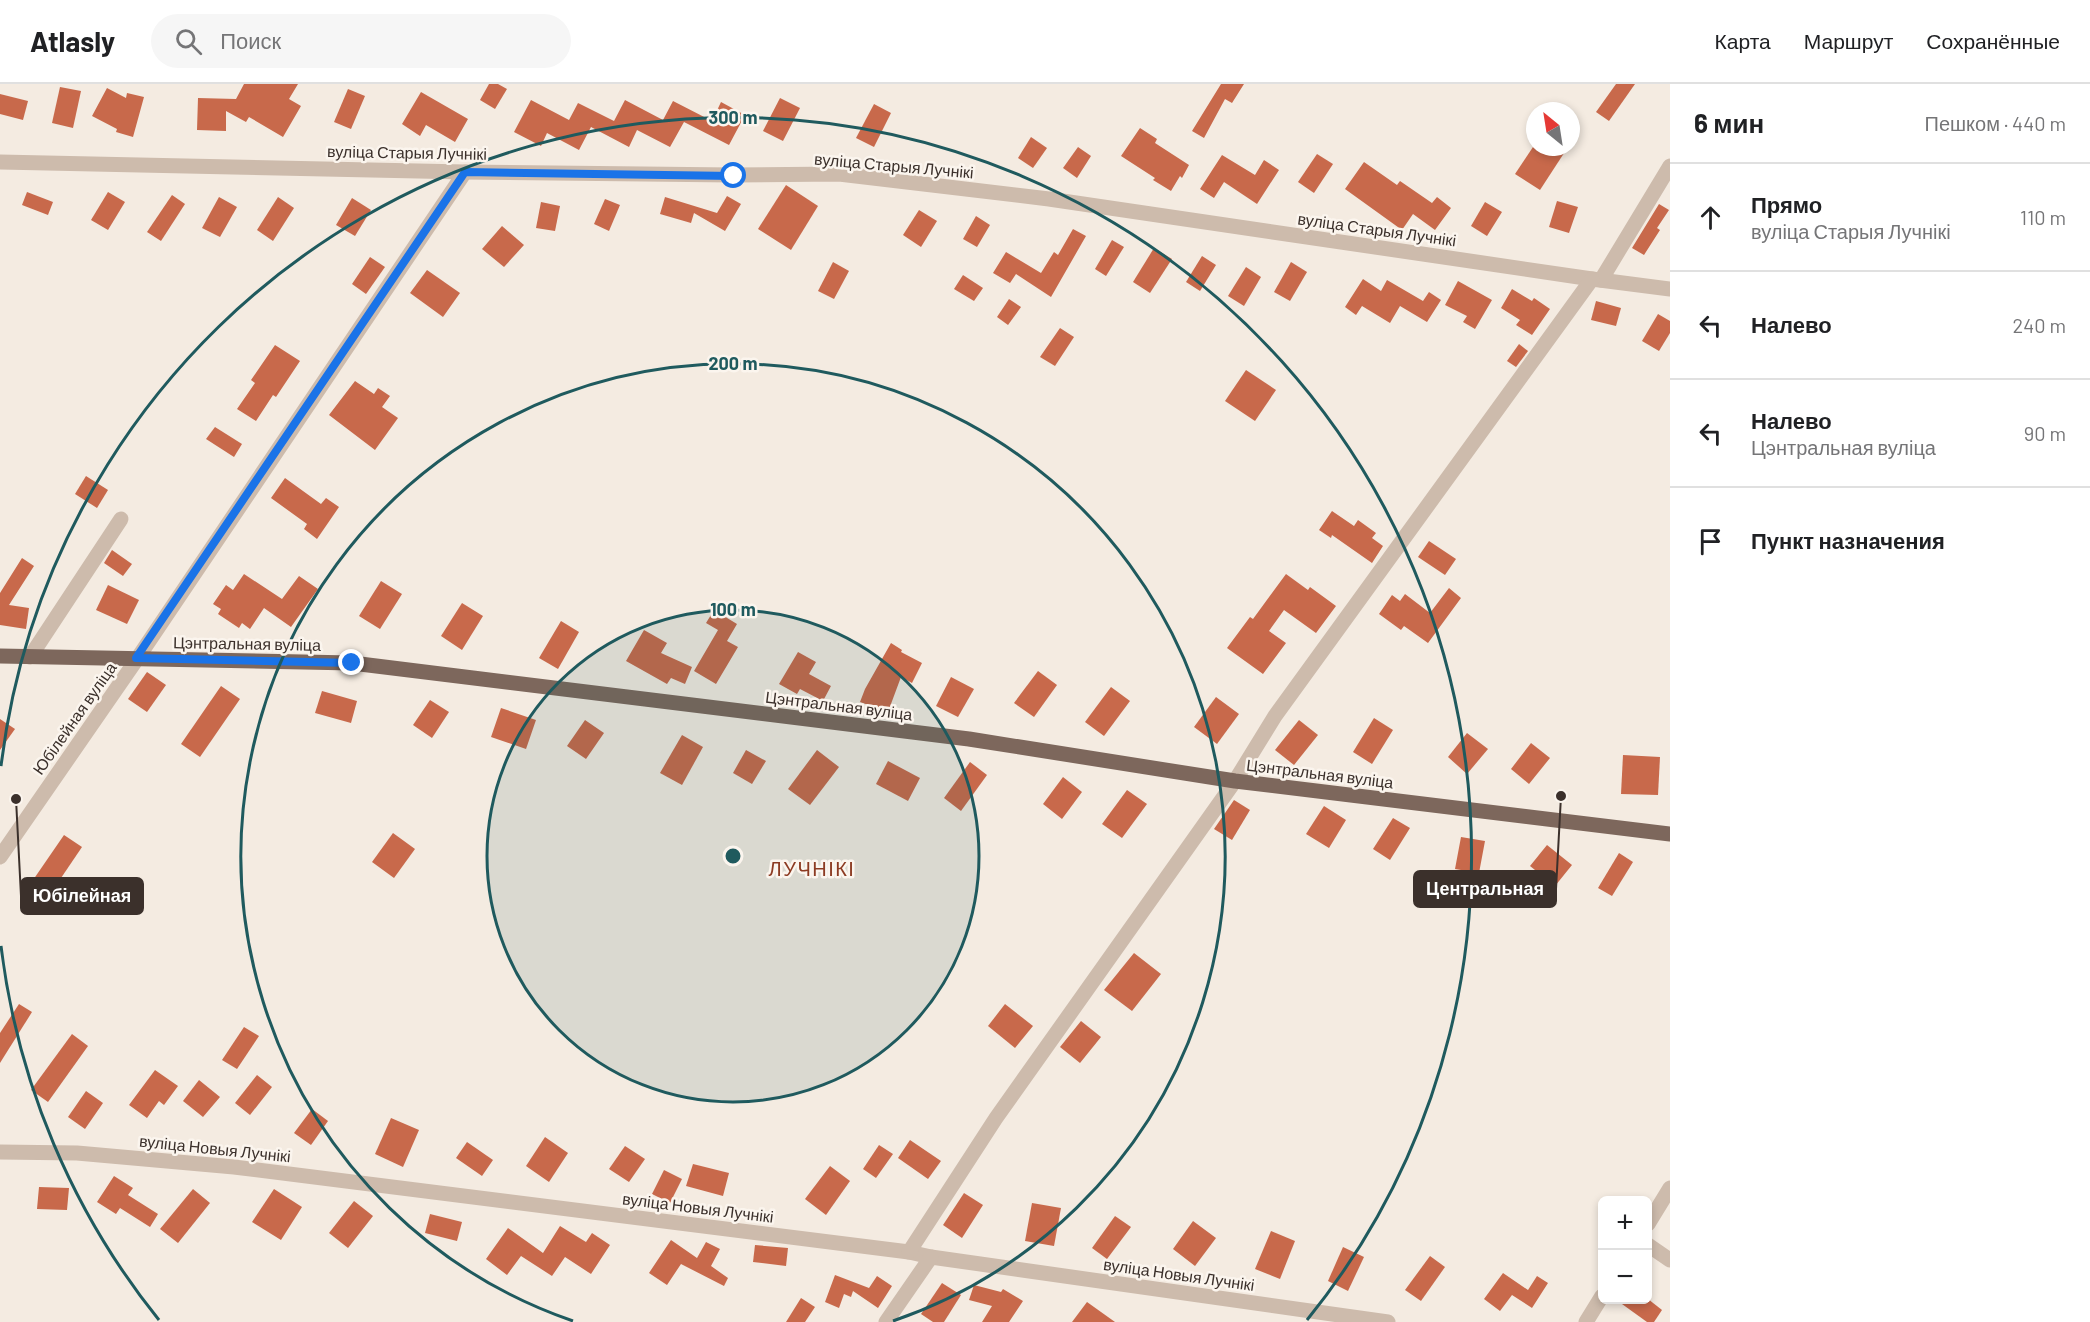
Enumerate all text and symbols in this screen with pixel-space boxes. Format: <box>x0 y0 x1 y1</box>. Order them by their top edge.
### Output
search box <box>151 14 571 68</box>
text: Atlasly <box>30 24 115 58</box>
icon: search <box>172 25 205 58</box>
text: Поиск <box>220 27 281 53</box>
text: Карта <box>1715 28 1771 53</box>
text: Маршрут <box>1804 28 1893 53</box>
text: Сохранённые <box>1926 28 2060 53</box>
north arrow <box>1526 102 1580 156</box>
text: 300 m <box>709 106 757 128</box>
text: 6 мин <box>1694 107 1764 138</box>
text: Пешком · 440 m <box>1925 111 2066 135</box>
street label: вуліца Старыя Лучнікі <box>327 141 487 163</box>
street label: вуліца Старыя Лучнікі <box>814 149 974 181</box>
route start <box>720 162 746 188</box>
text: Прямо <box>1751 191 1822 217</box>
icon: ahead <box>1694 201 1727 234</box>
text: 110 m <box>2020 205 2066 229</box>
street label: вуліца Старыя Лучнікі <box>1297 208 1457 250</box>
text: вуліца Старыя Лучнікі <box>1751 219 1951 243</box>
icon: left <box>1694 309 1727 342</box>
text: Налево <box>1751 311 1832 337</box>
text: 240 m <box>2012 313 2066 337</box>
text: 200 m <box>708 352 758 374</box>
text: Налево <box>1751 407 1832 433</box>
icon: left <box>1694 417 1727 450</box>
text: 90 m <box>2024 421 2066 445</box>
text: Цэнтральная вуліца <box>1751 435 1936 459</box>
icon: arrive <box>1694 525 1727 558</box>
text: Пункт назначения <box>1751 527 1945 553</box>
text: 100 m <box>710 598 756 620</box>
street label: Цэнтральная вуліца <box>173 632 321 654</box>
route end <box>338 649 364 675</box>
street label: Юбілейная вуліца <box>28 658 120 778</box>
street label: Цэнтральная вуліца <box>764 687 914 723</box>
street label: Цэнтральная вуліца <box>1245 755 1395 791</box>
centre of rings <box>723 846 743 866</box>
district label: ЛУЧНІКІ <box>769 856 855 880</box>
callout: Центральная <box>1414 871 1556 907</box>
text: Центральная <box>1426 877 1544 899</box>
callout: Юбілейная <box>21 878 143 914</box>
text: Юбілейная <box>33 884 131 906</box>
street label: вуліца Новыя Лучнікі <box>138 1131 292 1165</box>
street label: вуліца Новыя Лучнікі <box>621 1188 775 1226</box>
map controls <box>1598 1196 1652 1304</box>
button: + <box>1598 1196 1652 1250</box>
button: − <box>1598 1250 1652 1304</box>
street label: вуліца Новыя Лучнікі <box>1102 1254 1256 1294</box>

